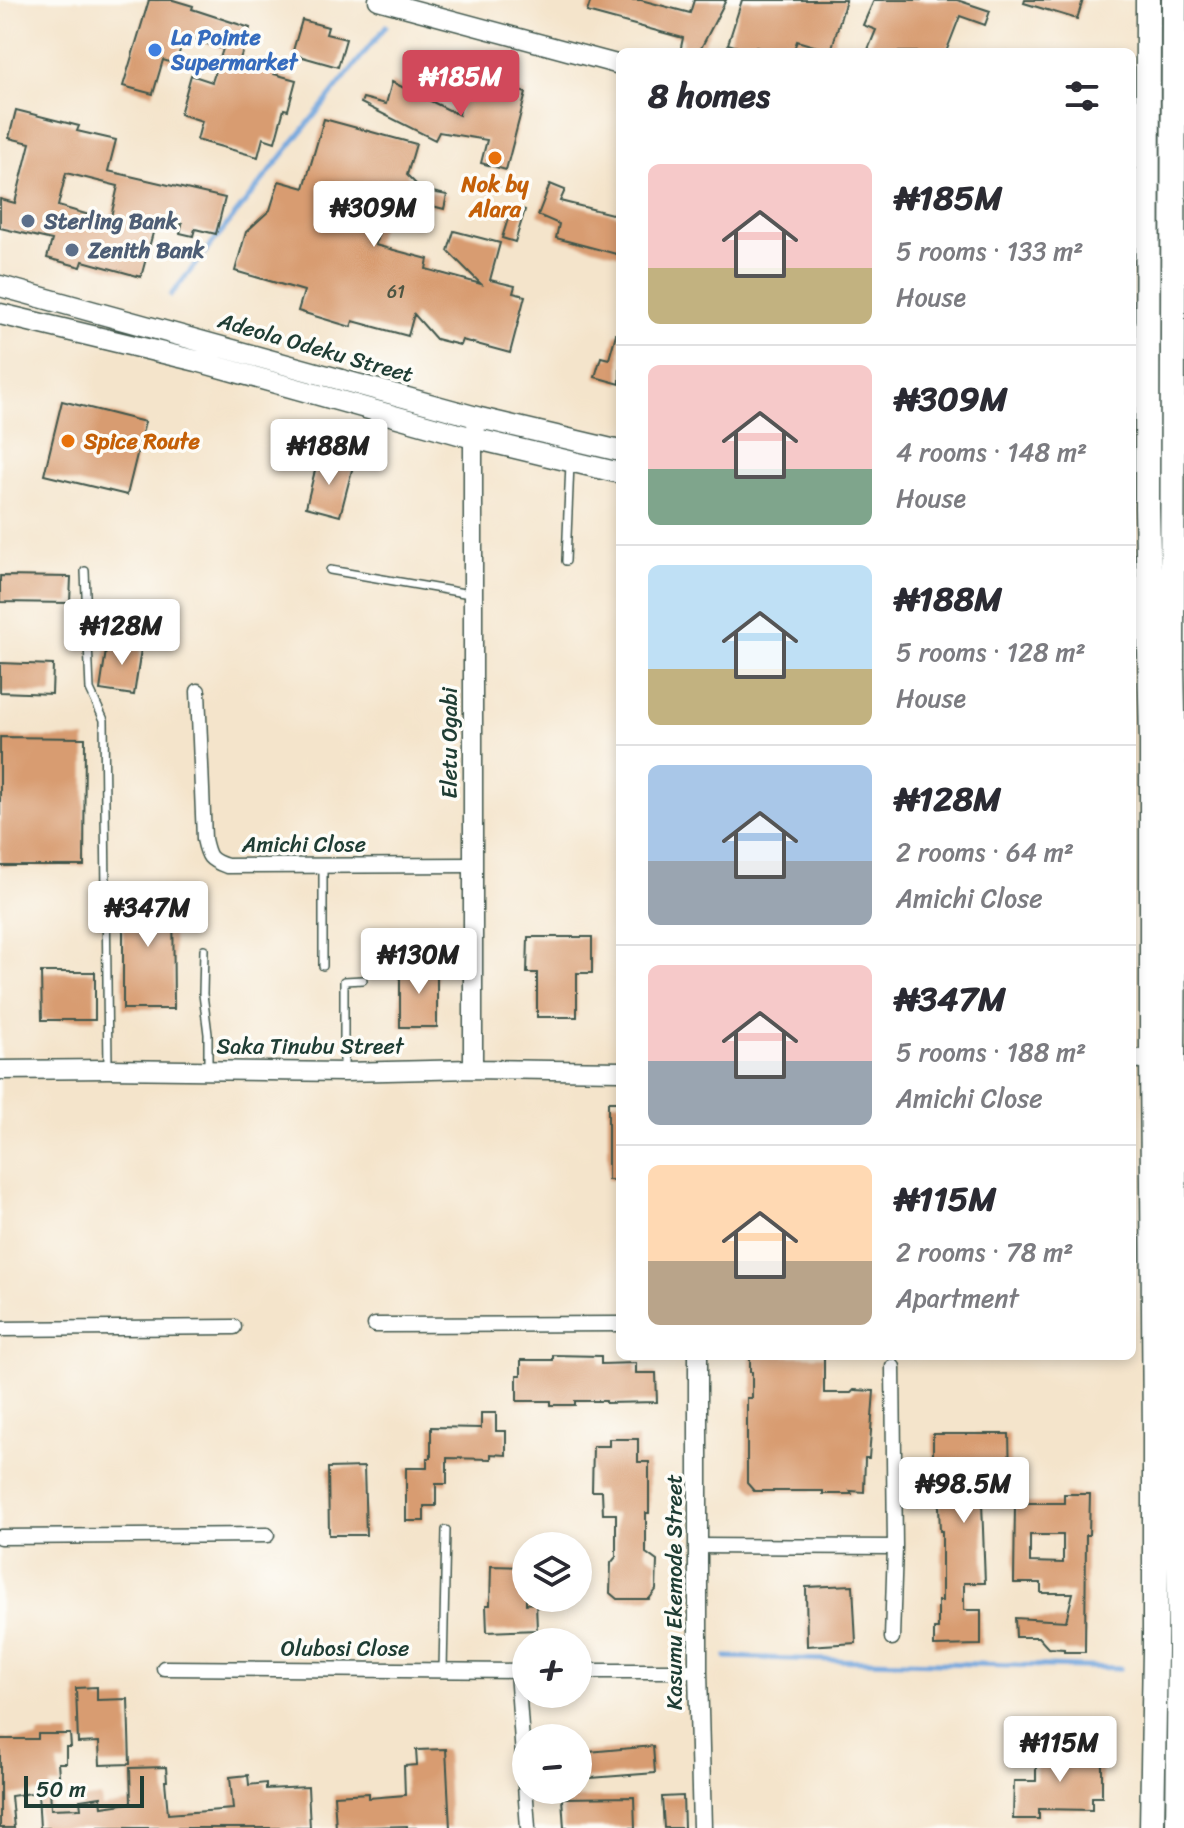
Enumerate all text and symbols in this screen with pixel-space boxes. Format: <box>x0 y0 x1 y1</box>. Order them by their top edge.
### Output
place label: La Pointe Supermarket <box>170 18 299 82</box>
marker: La Pointe Supermarket <box>146 41 164 59</box>
pin: ₦185M <box>405 50 517 118</box>
text: ₦185M <box>420 53 502 99</box>
text: 8 homes <box>648 66 770 126</box>
icon: filters <box>1060 74 1104 118</box>
marker: Nok by Alara <box>486 149 504 167</box>
place label: Nok by Alara <box>461 165 529 229</box>
text: ₦185M <box>896 168 1002 228</box>
pin: ₦309M <box>318 181 430 249</box>
text: ₦309M <box>331 184 417 230</box>
icon: home <box>712 196 808 292</box>
place label: Sterling Bank <box>43 202 179 241</box>
marker: Sterling Bank <box>19 212 37 230</box>
text: 5 rooms · 133 m² <box>896 228 1084 274</box>
place label: Zenith Bank <box>87 231 205 270</box>
marker: Zenith Bank <box>63 241 81 259</box>
text: House <box>896 274 966 320</box>
house number: 61 <box>387 276 405 308</box>
street label: Adeola Odeku Street <box>212 301 419 394</box>
text: ₦309M <box>896 369 1007 429</box>
icon: home <box>712 397 808 493</box>
pin: ₦188M <box>273 419 385 487</box>
place label: Spice Route <box>83 422 200 461</box>
text: ₦188M <box>288 422 370 468</box>
text: 4 rooms · 148 m² <box>896 429 1087 475</box>
marker: Spice Route <box>59 432 77 450</box>
text: House <box>896 475 966 521</box>
text: ₦188M <box>896 569 1002 629</box>
icon: home <box>712 597 808 693</box>
pin: ₦128M <box>66 599 178 667</box>
text: ₦128M <box>82 602 162 648</box>
text: 5 rooms · 128 m² <box>896 629 1086 675</box>
text: House <box>896 675 966 721</box>
street label: Eletu Ogabi <box>430 686 469 799</box>
text: ₦128M <box>896 769 1001 829</box>
icon: home <box>712 797 808 893</box>
street label: Amichi Close <box>241 825 366 864</box>
text: 2 rooms · 64 m² <box>896 829 1074 875</box>
text: Amichi Close <box>896 875 1043 921</box>
pin: ₦347M <box>92 881 204 949</box>
text: ₦347M <box>106 884 190 930</box>
pin: ₦130M <box>363 928 475 996</box>
text: ₦130M <box>379 931 459 977</box>
text: ₦347M <box>896 969 1006 1029</box>
icon: home <box>712 997 808 1093</box>
street label: Saka Tinubu Street <box>216 1027 405 1066</box>
text: 5 rooms · 188 m² <box>896 1029 1086 1075</box>
text: Amichi Close <box>896 1075 1043 1121</box>
text: ₦115M <box>896 1169 996 1229</box>
icon: home <box>712 1197 808 1293</box>
text: 2 rooms · 78 m² <box>896 1229 1073 1275</box>
text: Apartment <box>896 1275 1019 1321</box>
pin: ₦98.5M <box>899 1457 1029 1525</box>
text: ₦98.5M <box>917 1460 1011 1506</box>
street label: Kasumu Ekemode Street <box>655 1474 694 1710</box>
map controls <box>512 1532 592 1804</box>
button: layers <box>512 1532 592 1612</box>
button: + <box>512 1628 592 1708</box>
street label: Olubosi Close <box>281 1629 409 1668</box>
pin: ₦115M <box>1004 1716 1116 1784</box>
text: ₦115M <box>1022 1719 1098 1765</box>
button: − <box>512 1724 592 1804</box>
text: 50 m <box>36 1770 86 1809</box>
scale bar <box>24 1772 144 1808</box>

